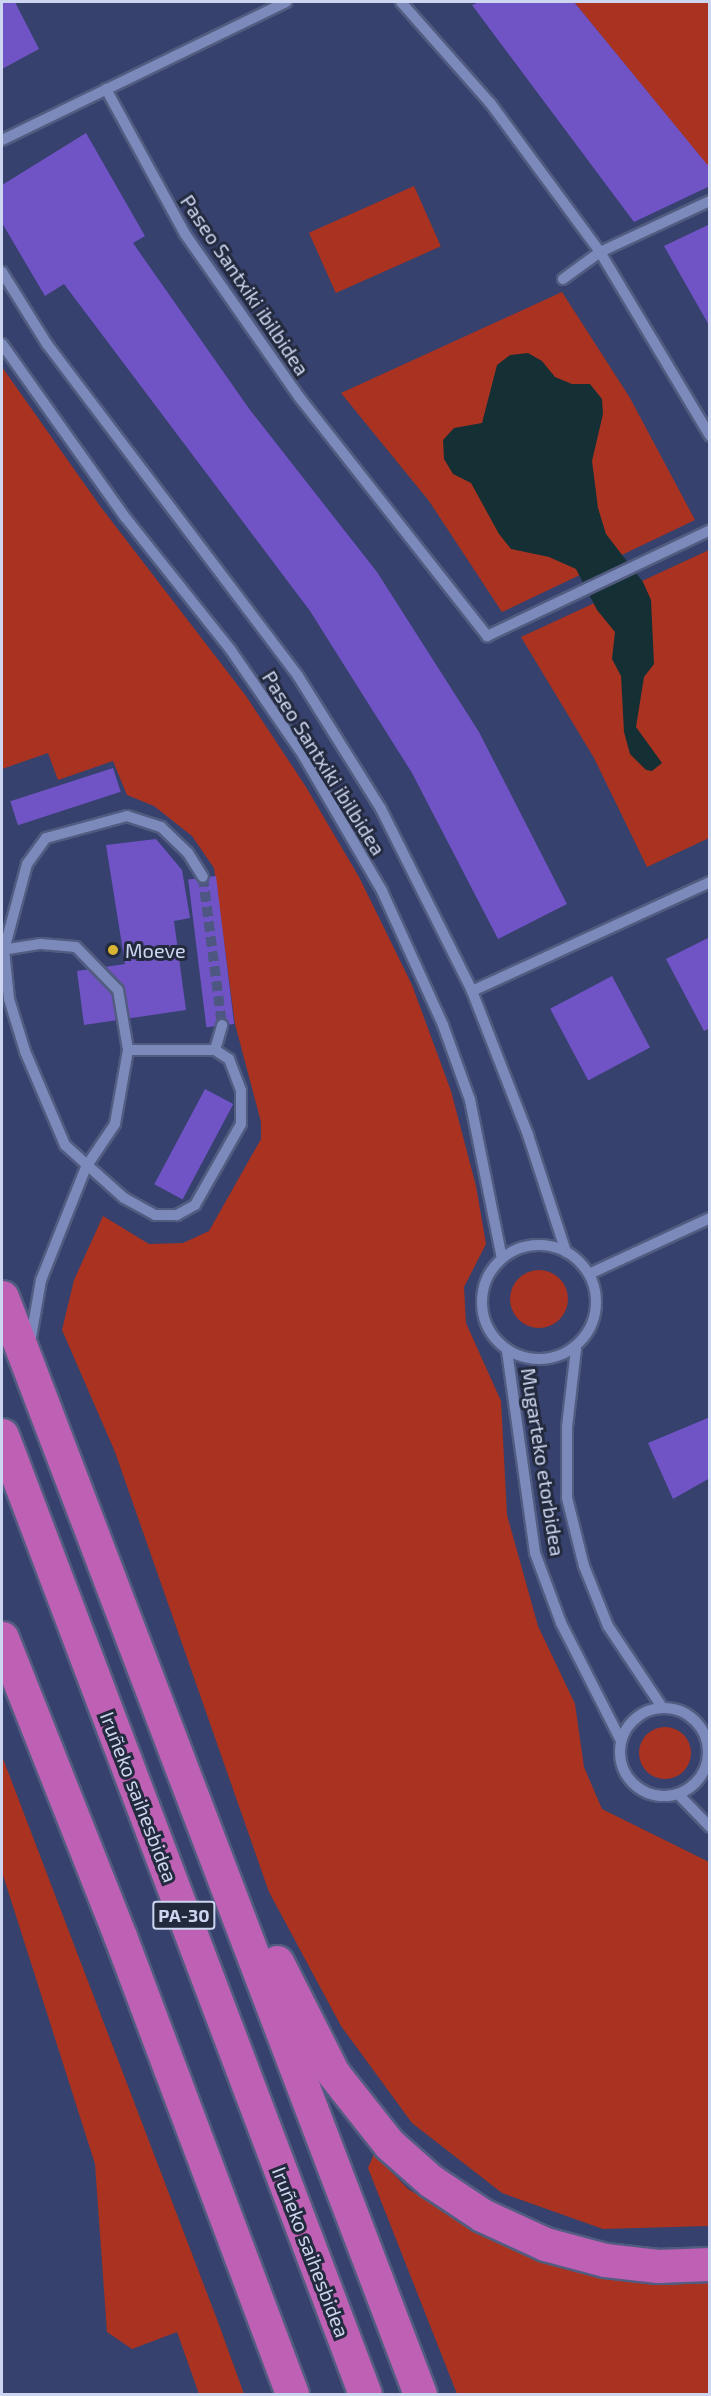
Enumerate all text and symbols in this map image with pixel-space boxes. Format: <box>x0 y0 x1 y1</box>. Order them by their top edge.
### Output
street label: Paseo Santxiki ibilbidea <box>176 190 314 380</box>
street label: Paseo Santxiki ibilbidea <box>257 666 391 860</box>
place label: Moeve <box>125 938 186 962</box>
marker: Moeve <box>106 943 120 957</box>
street label: Mugarteko etorbidea <box>516 1366 570 1558</box>
street label: Iruñeko saihesbidea <box>95 1708 183 1886</box>
road number: PA-30 <box>151 1900 217 1930</box>
street label: Iruñeko saihesbidea <box>267 2163 355 2341</box>

